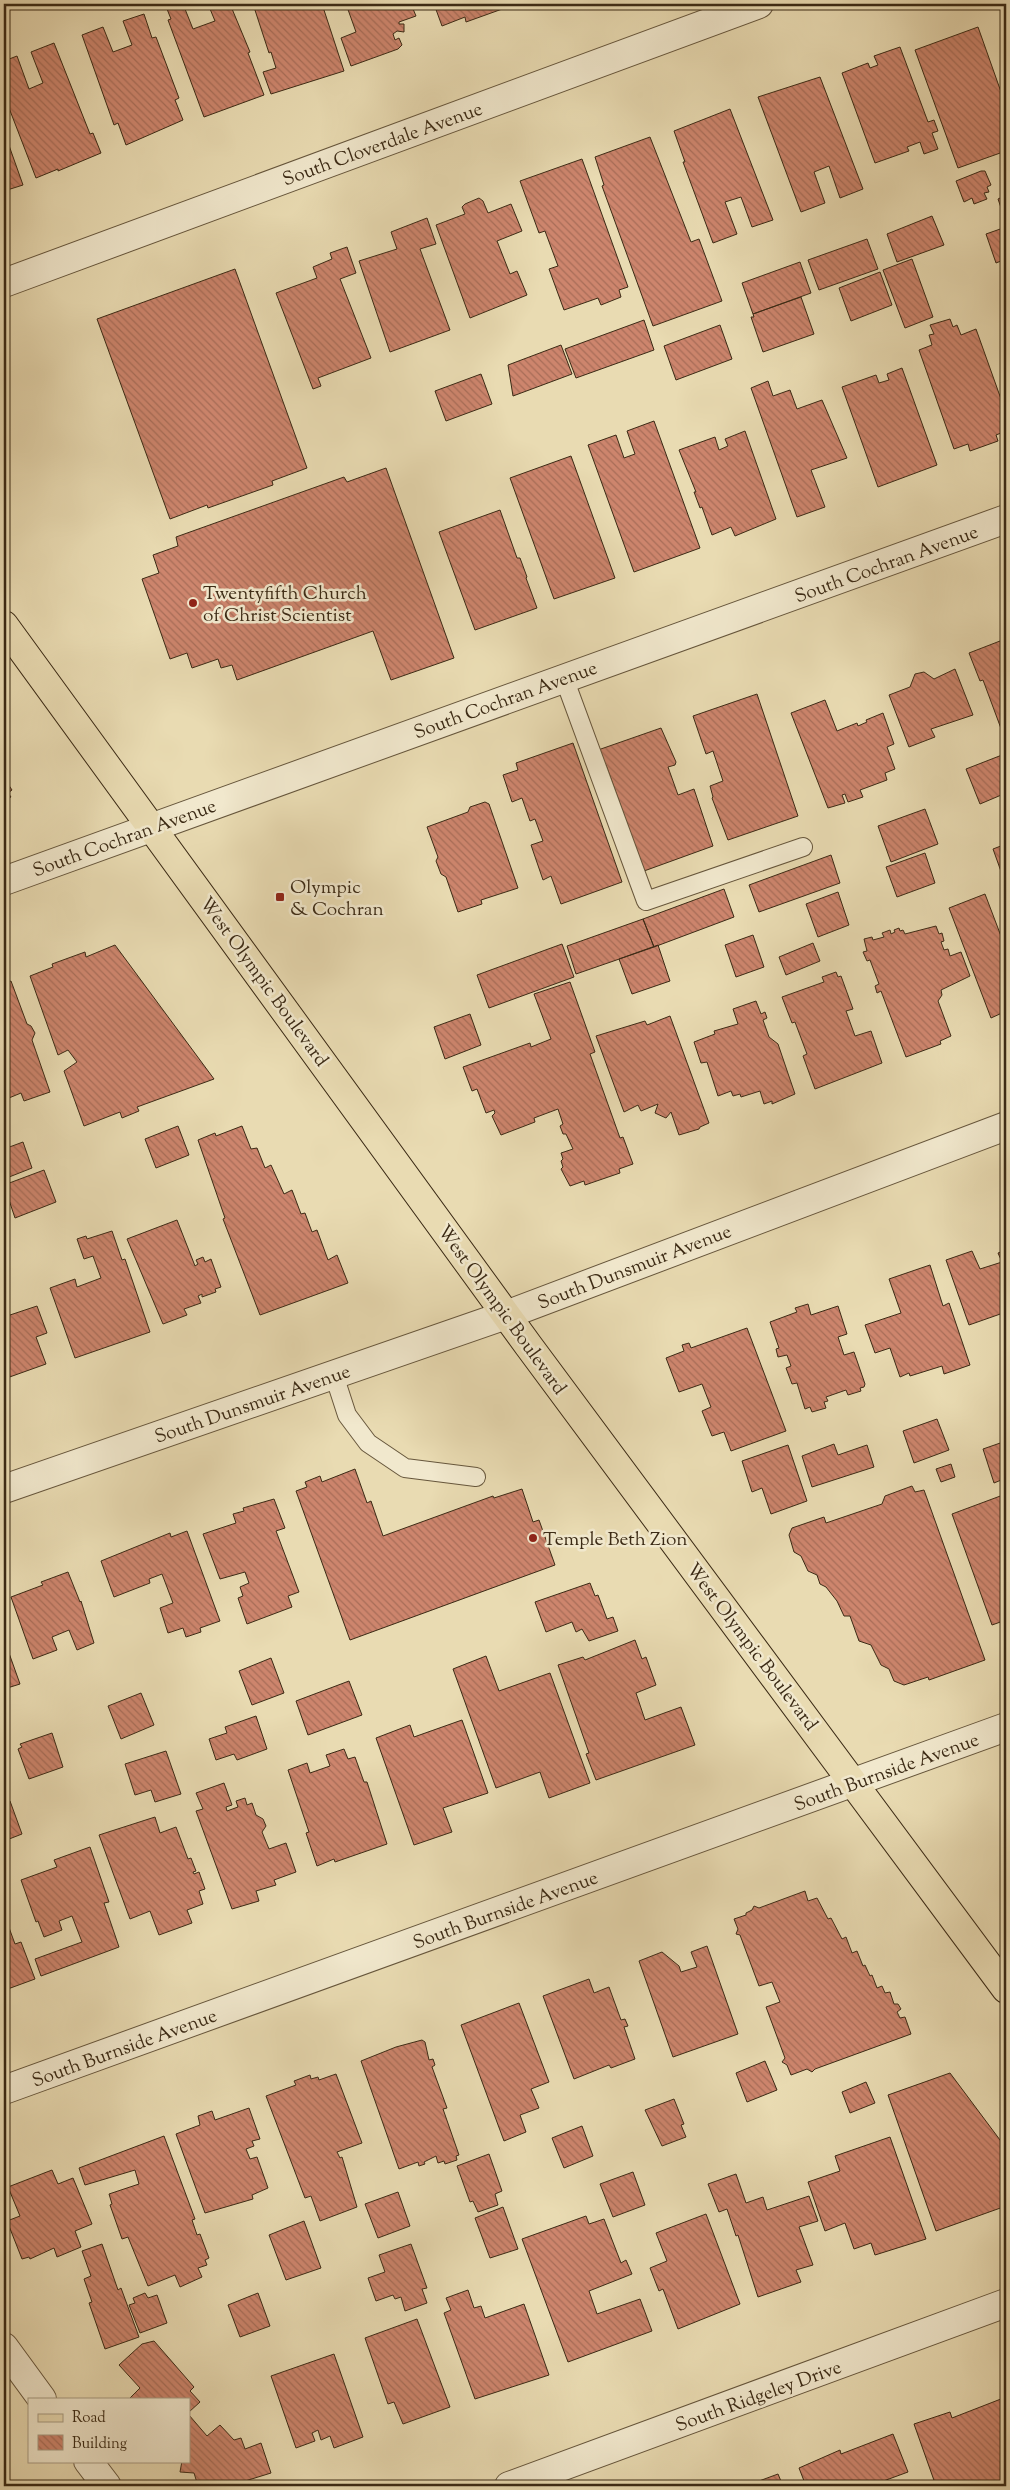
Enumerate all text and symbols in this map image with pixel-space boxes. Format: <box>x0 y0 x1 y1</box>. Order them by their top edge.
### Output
street label: South Cloverdale Avenue <box>279 97 487 194</box>
street label: South Cochran Avenue <box>791 520 983 611</box>
place label: Twentyfifth Church of Christ Scientist <box>203 581 367 630</box>
marker: Twentyfifth Church of Christ Scientist <box>187 597 199 609</box>
street label: South Cochran Avenue <box>410 656 602 747</box>
street label: South Cochran Avenue <box>29 794 221 885</box>
place label: Olympic & Cochran <box>290 875 384 924</box>
marker: Olympic & Cochran <box>274 891 286 903</box>
street label: West Olympic Boulevard <box>192 892 334 1073</box>
street label: South Dunsmuir Avenue <box>534 1219 736 1318</box>
street label: West Olympic Boulevard <box>430 1220 572 1401</box>
street label: South Dunsmuir Avenue <box>151 1359 354 1452</box>
place label: Temple Beth Zion <box>543 1527 688 1554</box>
marker: Temple Beth Zion <box>527 1532 539 1544</box>
street label: West Olympic Boulevard <box>679 1558 823 1737</box>
street label: South Burnside Avenue <box>790 1727 983 1819</box>
street label: South Burnside Avenue <box>409 1865 602 1957</box>
street label: South Burnside Avenue <box>28 2003 221 2095</box>
street label: South Ridgeley Drive <box>672 2355 846 2440</box>
legend <box>28 2398 190 2462</box>
text: Road <box>72 2408 106 2429</box>
text: Building <box>72 2434 127 2455</box>

